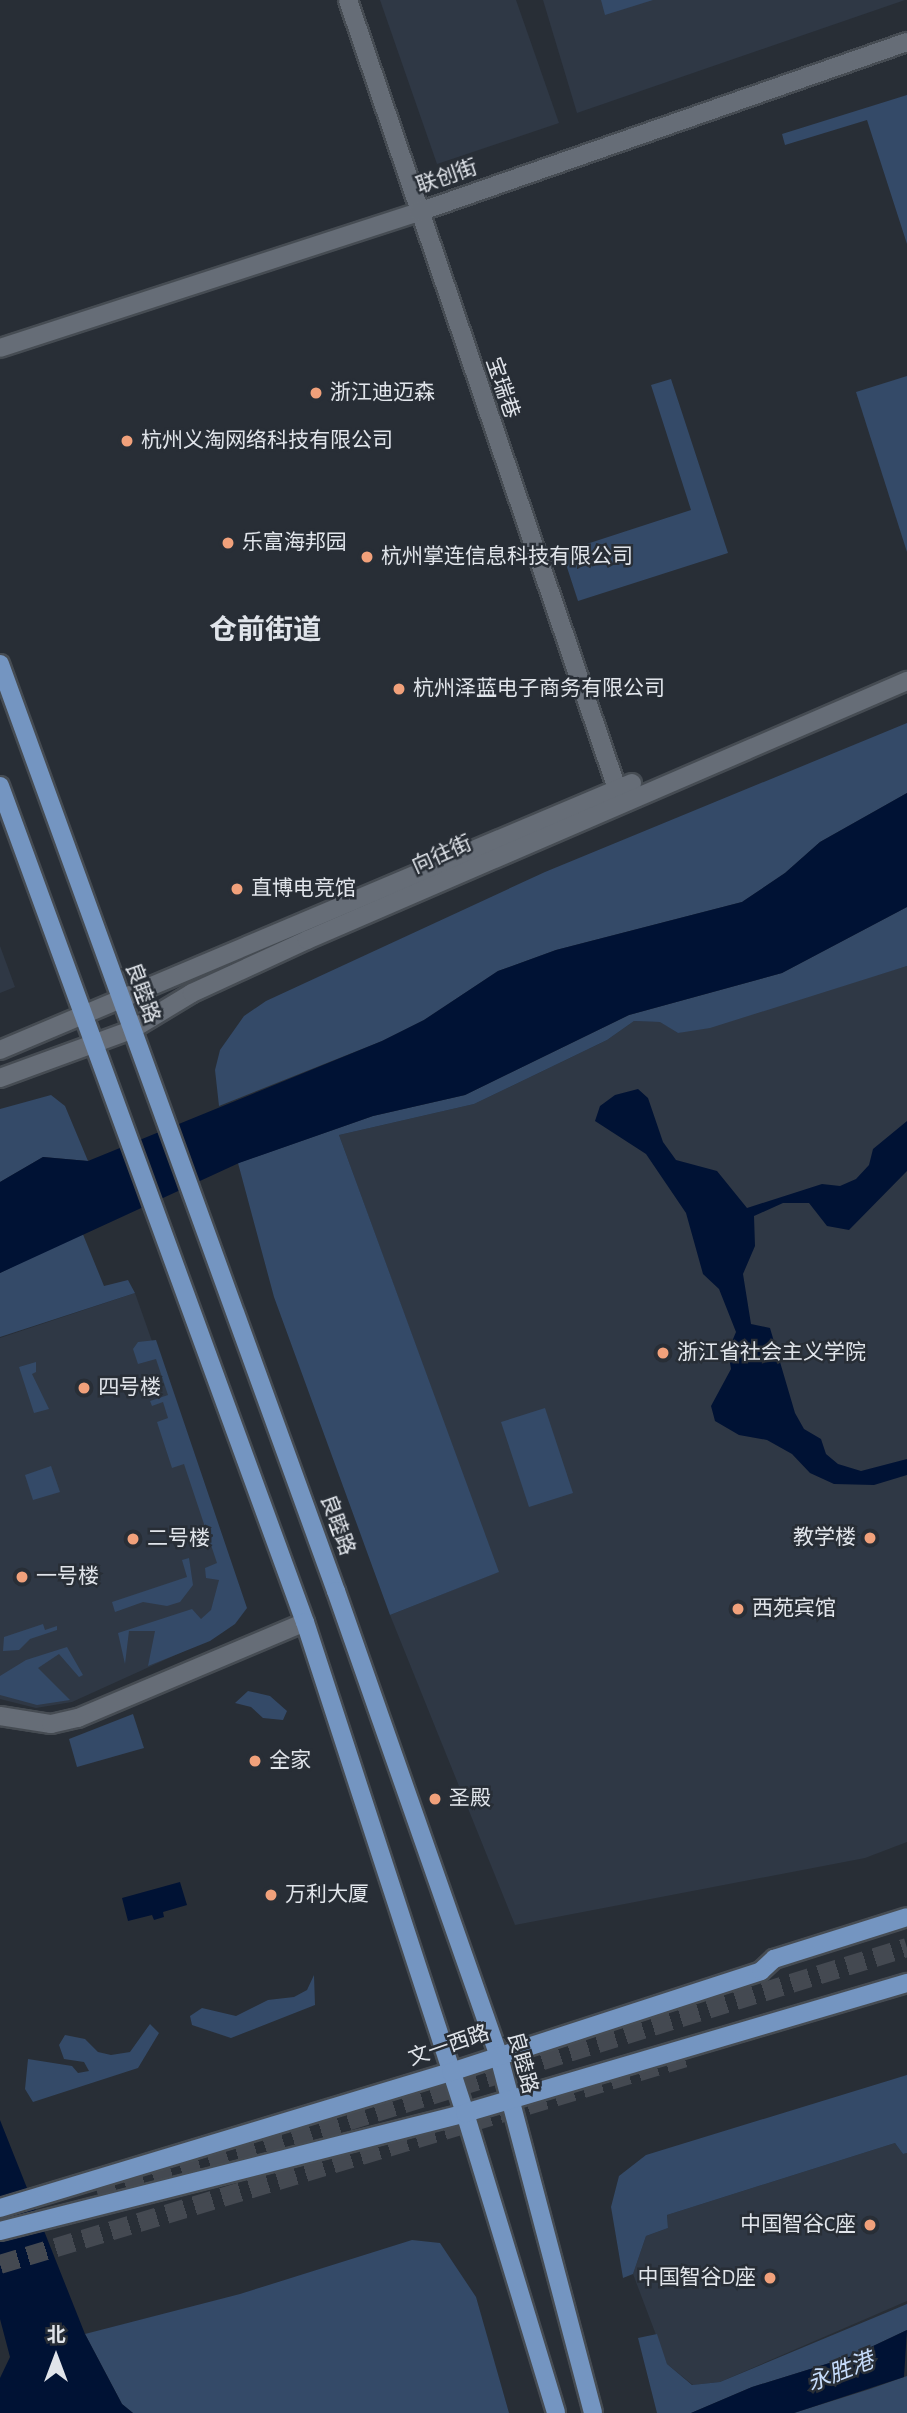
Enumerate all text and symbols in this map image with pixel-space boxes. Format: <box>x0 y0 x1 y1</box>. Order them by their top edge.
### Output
street label: 联创街 <box>413 155 481 199</box>
street label: 宝瑞巷 <box>480 354 524 422</box>
place label: 浙江迪迈森 <box>330 380 435 406</box>
marker: 浙江迪迈森 <box>308 385 324 401</box>
place label: 杭州义淘网络科技有限公司 <box>141 428 393 454</box>
marker: 杭州义淘网络科技有限公司 <box>119 433 135 449</box>
place label: 乐富海邦园 <box>242 530 347 556</box>
marker: 乐富海邦园 <box>220 535 236 551</box>
place label: 杭州掌连信息科技有限公司 <box>381 544 633 570</box>
marker: 杭州掌连信息科技有限公司 <box>359 549 375 565</box>
district label: 仓前街道 <box>209 614 321 648</box>
place label: 杭州泽蓝电子商务有限公司 <box>413 676 665 702</box>
marker: 杭州泽蓝电子商务有限公司 <box>391 681 407 697</box>
street label: 向往街 <box>408 831 476 879</box>
place label: 直博电竞馆 <box>251 876 356 902</box>
marker: 直博电竞馆 <box>229 881 245 897</box>
street label: 良睦路 <box>119 959 165 1027</box>
place label: 浙江省社会主义学院 <box>677 1340 866 1366</box>
marker: 浙江省社会主义学院 <box>655 1345 671 1361</box>
place label: 四号楼 <box>98 1375 161 1401</box>
marker: 四号楼 <box>76 1380 92 1396</box>
street label: 良睦路 <box>314 1491 360 1559</box>
place label: 教学楼 <box>793 1525 856 1551</box>
place label: 二号楼 <box>147 1526 210 1552</box>
marker: 教学楼 <box>862 1530 878 1546</box>
marker: 二号楼 <box>125 1531 141 1547</box>
place label: 一号楼 <box>36 1564 99 1590</box>
marker: 一号楼 <box>14 1569 30 1585</box>
place label: 西苑宾馆 <box>752 1596 836 1622</box>
marker: 西苑宾馆 <box>730 1601 746 1617</box>
place label: 全家 <box>269 1748 311 1774</box>
marker: 全家 <box>247 1753 263 1769</box>
place label: 圣殿 <box>449 1786 491 1812</box>
marker: 圣殿 <box>427 1791 443 1807</box>
place label: 万利大厦 <box>285 1882 369 1908</box>
marker: 万利大厦 <box>263 1887 279 1903</box>
street label: 文一西路 <box>405 2020 493 2072</box>
street label: 良睦路 <box>502 2029 542 2097</box>
place label: 中国智谷C座 <box>740 2212 856 2238</box>
marker: 中国智谷C座 <box>862 2217 878 2233</box>
place label: 中国智谷D座 <box>637 2265 756 2291</box>
marker: 中国智谷D座 <box>762 2270 778 2286</box>
north arrow <box>21 2322 91 2392</box>
text: 北 <box>46 2326 66 2345</box>
water label: 永胜港 <box>804 2348 878 2398</box>

